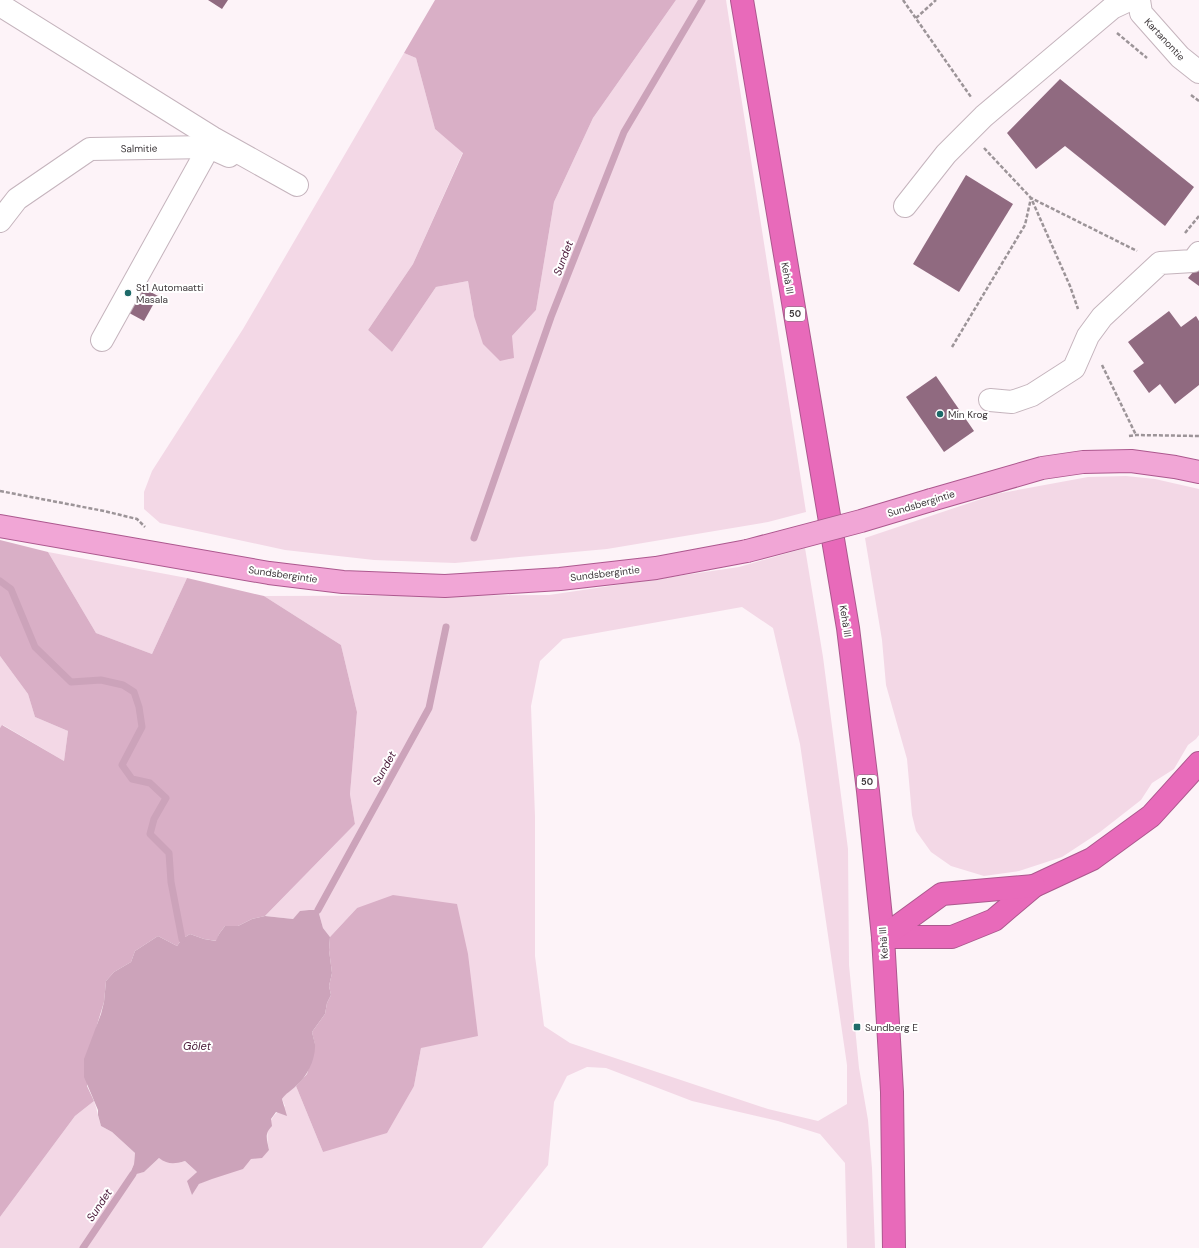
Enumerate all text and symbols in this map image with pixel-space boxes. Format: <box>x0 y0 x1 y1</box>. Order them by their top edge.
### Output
street label: Kartanontie <box>1142 15 1188 64</box>
street label: Salmitie <box>121 142 158 155</box>
water label: Sundet <box>550 238 576 278</box>
street label: Kehä III <box>778 261 797 295</box>
place label: St1 Automaatti Masala <box>136 281 203 306</box>
marker: St1 Automaatti Masala <box>123 288 133 298</box>
road number: 50 <box>785 307 805 321</box>
place label: Min Krog <box>948 408 988 421</box>
marker: Min Krog <box>935 409 945 419</box>
street label: Sundsbergintie <box>886 487 957 520</box>
street label: Sundsbergintie <box>247 563 319 586</box>
street label: Sundsbergintie <box>570 563 641 584</box>
street label: Kehä III <box>837 604 854 638</box>
water label: Sundet <box>369 748 399 787</box>
road number: 50 <box>857 775 877 789</box>
street label: Kehä III <box>876 927 891 959</box>
place label: Sundberg E <box>865 1021 918 1034</box>
marker: Sundberg E <box>852 1022 862 1032</box>
water label: Gölet <box>183 1039 212 1053</box>
water label: Sundet <box>83 1185 115 1224</box>

